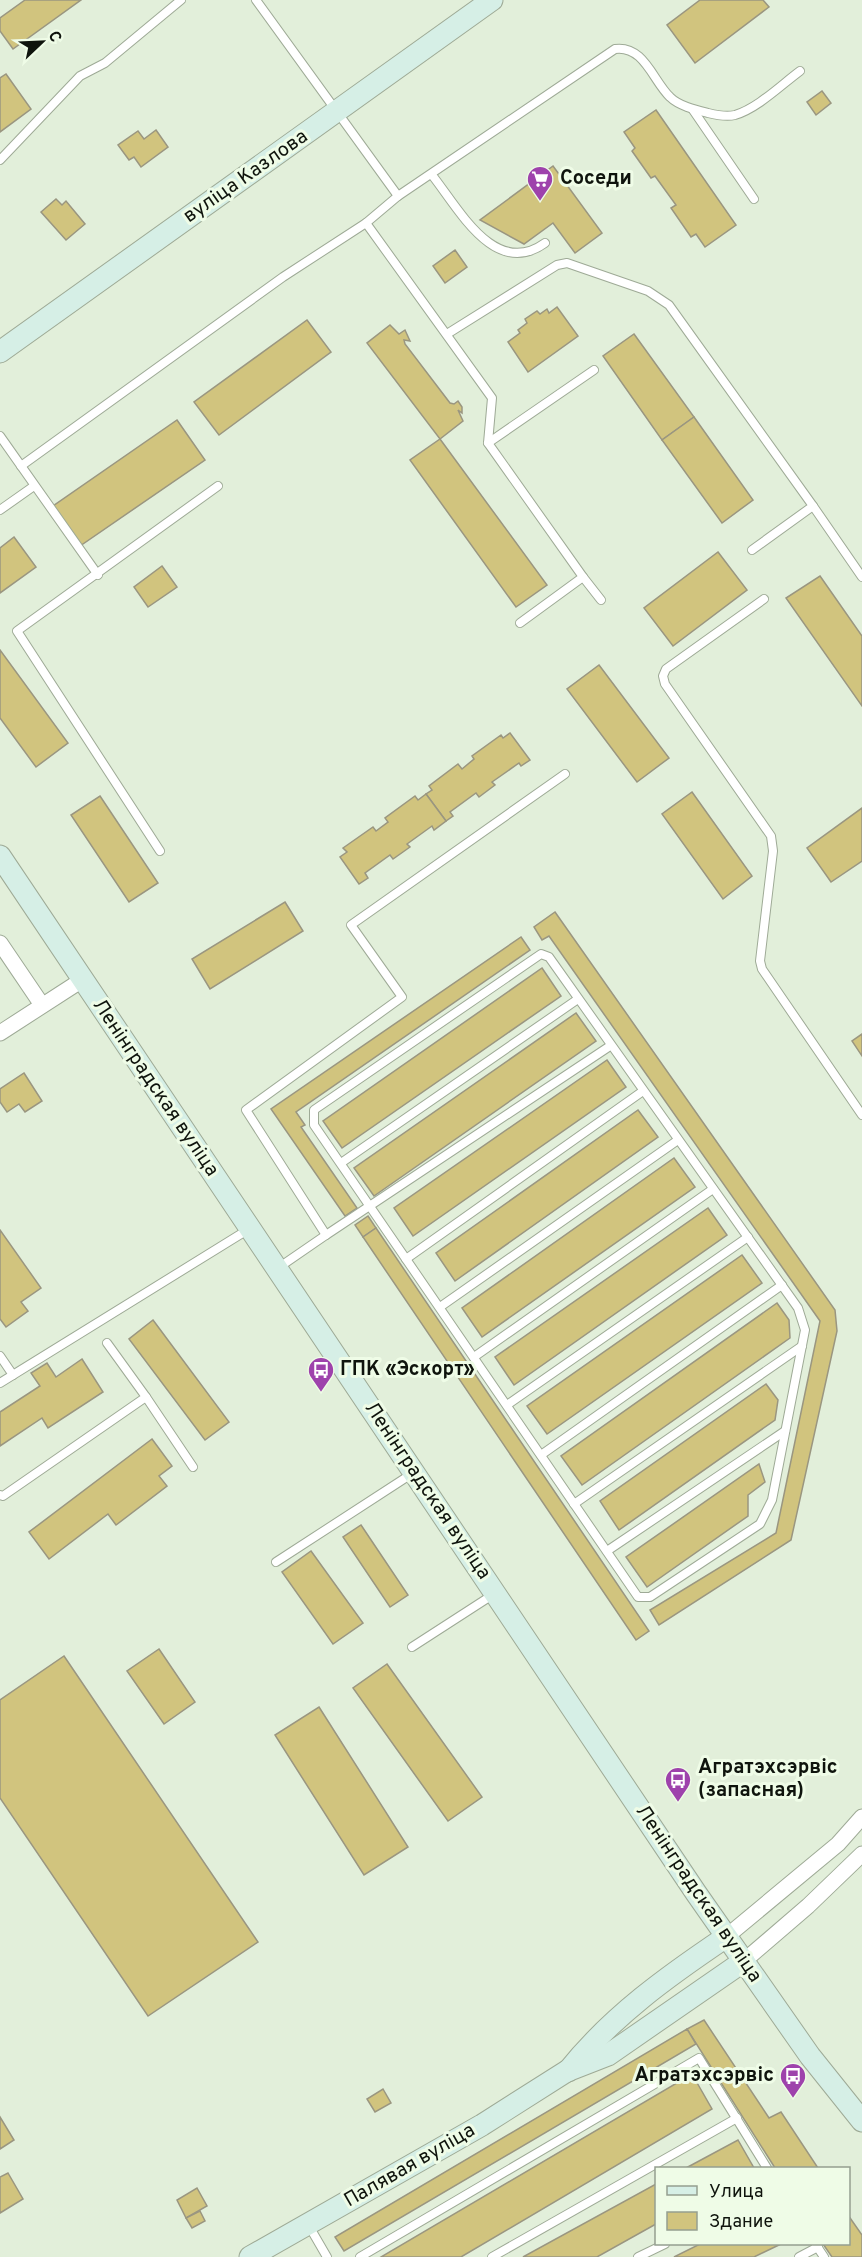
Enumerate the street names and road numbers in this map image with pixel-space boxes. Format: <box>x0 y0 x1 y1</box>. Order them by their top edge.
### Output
street label: вуліца Казлова <box>179 124 313 230</box>
street label: Ленінградская вуліца <box>86 994 224 1182</box>
street label: Ленінградская вуліца <box>358 1397 496 1585</box>
street label: Ленінградская вуліца <box>629 1800 767 1988</box>
street label: Палявая вуліца <box>340 2118 480 2214</box>

